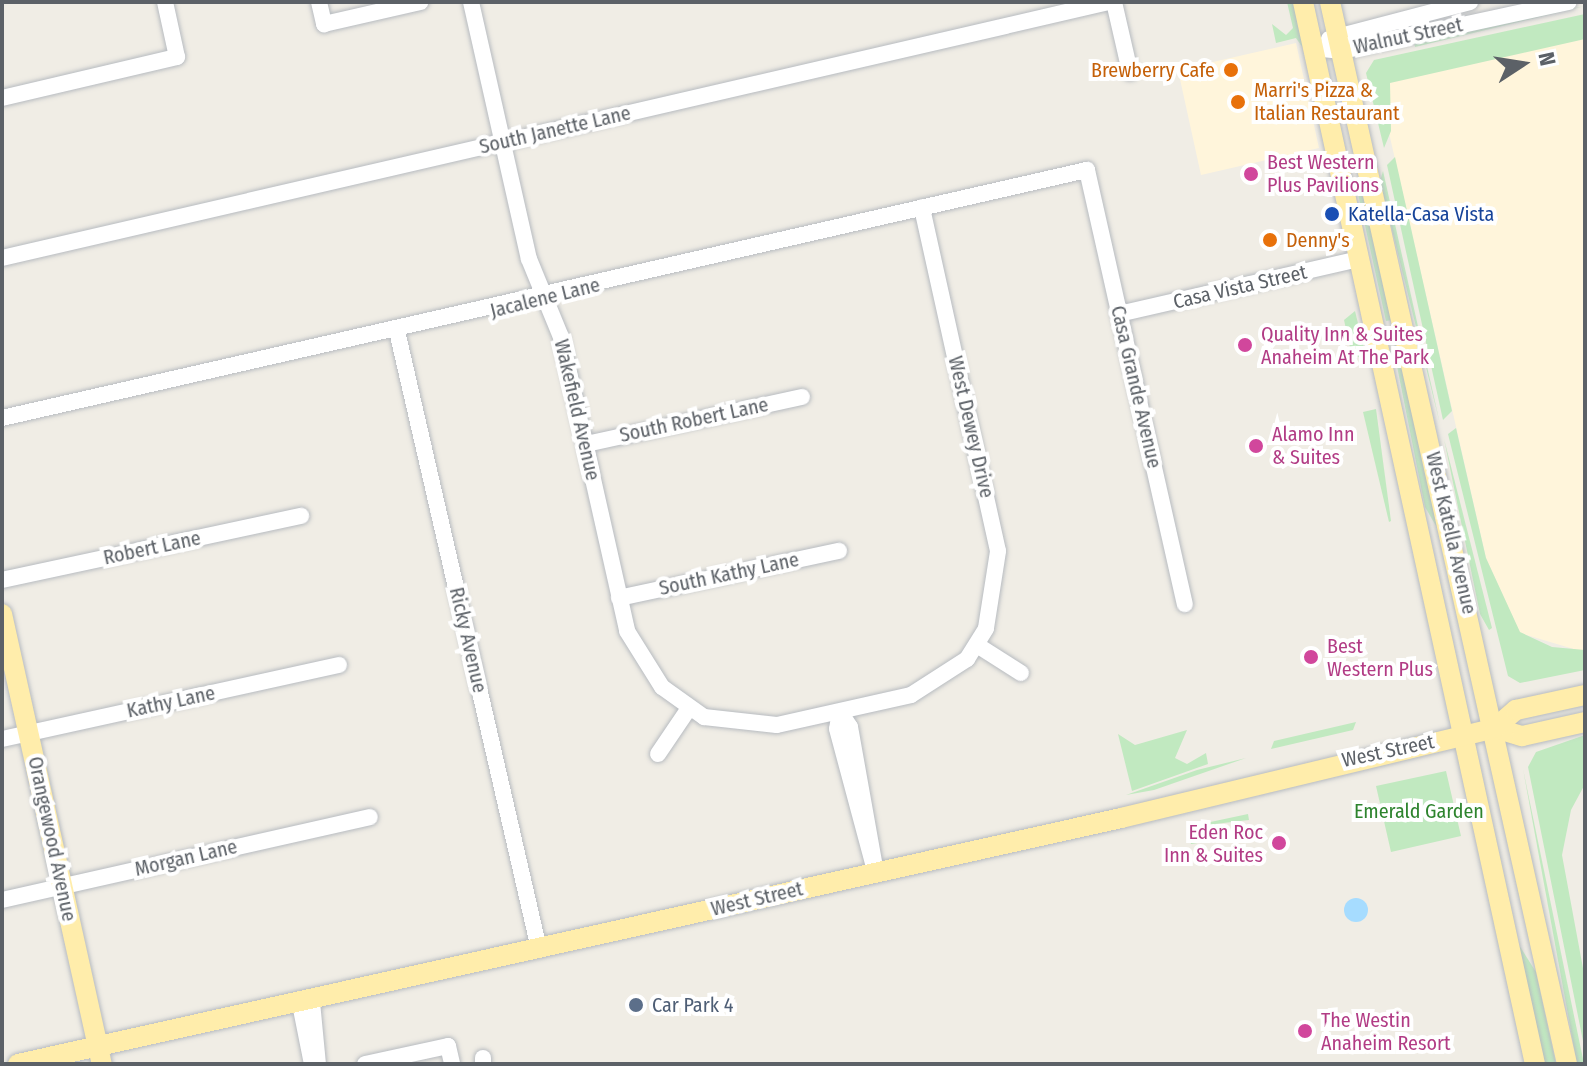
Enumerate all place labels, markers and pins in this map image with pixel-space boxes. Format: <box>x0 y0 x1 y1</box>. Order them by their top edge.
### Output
place label: Brewberry Cafe <box>1091 58 1215 82</box>
marker: Brewberry Cafe <box>1222 61 1240 79</box>
place label: Marri's Pizza & Italian Restaurant <box>1254 78 1400 125</box>
marker: Marri's Pizza & Italian Restaurant <box>1229 93 1247 111</box>
place label: Best Western Plus Pavilions <box>1267 150 1379 197</box>
marker: Best Western Plus Pavilions <box>1242 165 1260 183</box>
place label: Katella-Casa Vista <box>1348 202 1494 226</box>
marker: Katella-Casa Vista <box>1323 205 1341 223</box>
place label: Denny's <box>1286 228 1350 252</box>
marker: Denny's <box>1261 231 1279 249</box>
place label: Quality Inn & Suites Anaheim At The Park <box>1261 322 1429 369</box>
marker: Quality Inn & Suites Anaheim At The Park <box>1236 336 1254 354</box>
place label: Alamo Inn & Suites <box>1272 422 1354 469</box>
marker: Alamo Inn & Suites <box>1247 437 1265 455</box>
place label: Best Western Plus <box>1327 634 1433 681</box>
marker: Best Western Plus <box>1302 648 1320 666</box>
place label: Eden Roc Inn & Suites <box>1164 820 1263 867</box>
marker: Eden Roc Inn & Suites <box>1270 834 1288 852</box>
place label: Car Park 4 <box>652 993 733 1017</box>
marker: Car Park 4 <box>627 996 645 1014</box>
place label: The Westin Anaheim Resort <box>1321 1008 1450 1055</box>
marker: The Westin Anaheim Resort <box>1296 1022 1314 1040</box>

